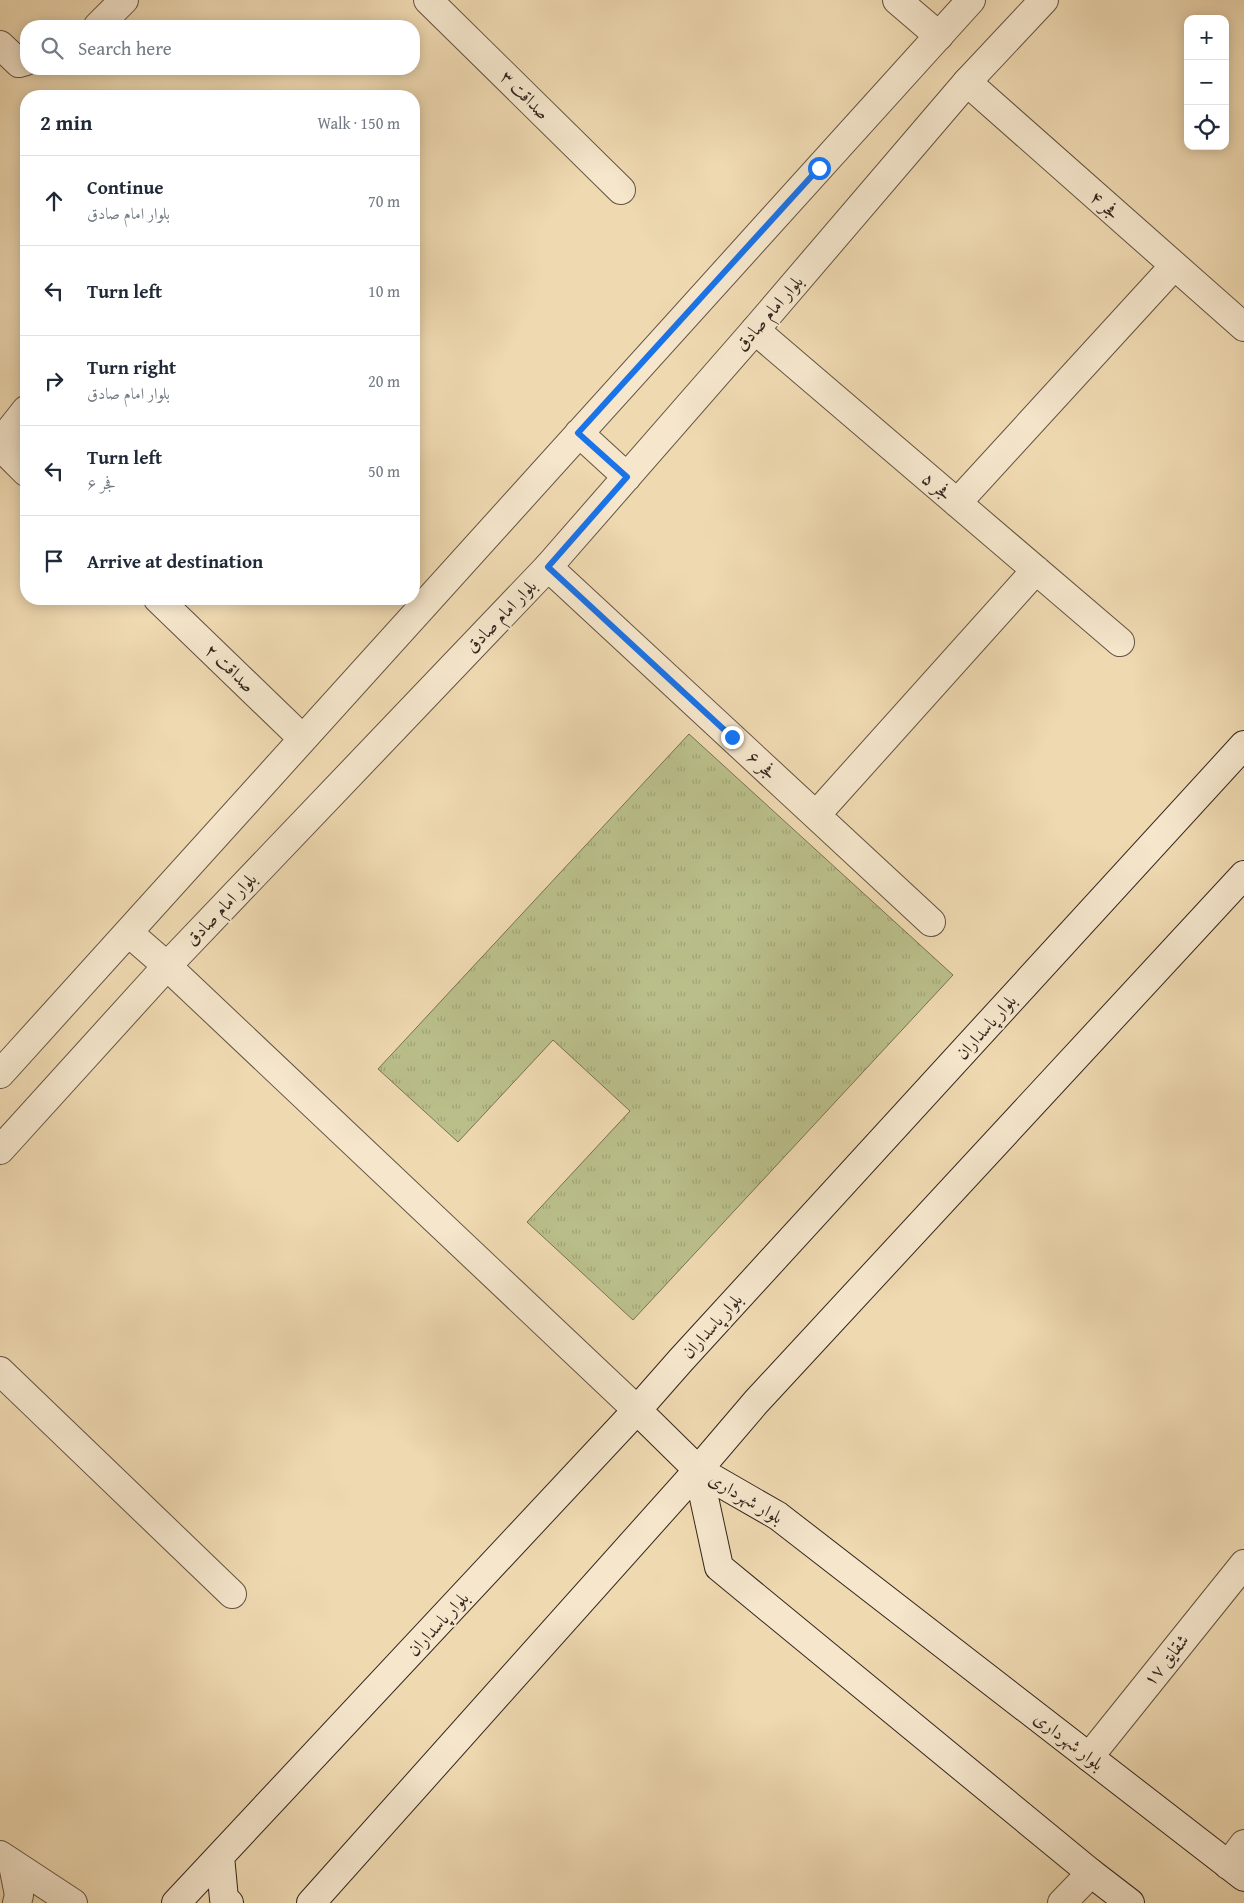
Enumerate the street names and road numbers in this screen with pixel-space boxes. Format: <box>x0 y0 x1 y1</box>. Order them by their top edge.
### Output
street label: صداقت ۳ <box>494 64 556 126</box>
street label: فجر ۴ <box>1084 184 1126 226</box>
street label: بلوار امام صادق <box>728 269 812 359</box>
street label: فجر ۵ <box>916 465 958 506</box>
street label: بلوار امام صادق <box>459 573 545 661</box>
street label: صداقت ۲ <box>199 637 262 698</box>
street label: فجر ۶ <box>741 744 783 786</box>
street label: بلوار امام صادق <box>179 866 265 954</box>
street label: بلوار پاسداران <box>949 988 1023 1066</box>
street label: بلوار پاسداران <box>675 1287 749 1365</box>
street label: بلوار شهرداری <box>704 1465 789 1530</box>
street label: بلوار پاسداران <box>400 1585 475 1662</box>
street label: شقایق ۱۷ <box>1136 1628 1195 1692</box>
street label: بلوار شهرداری <box>1029 1705 1110 1777</box>

